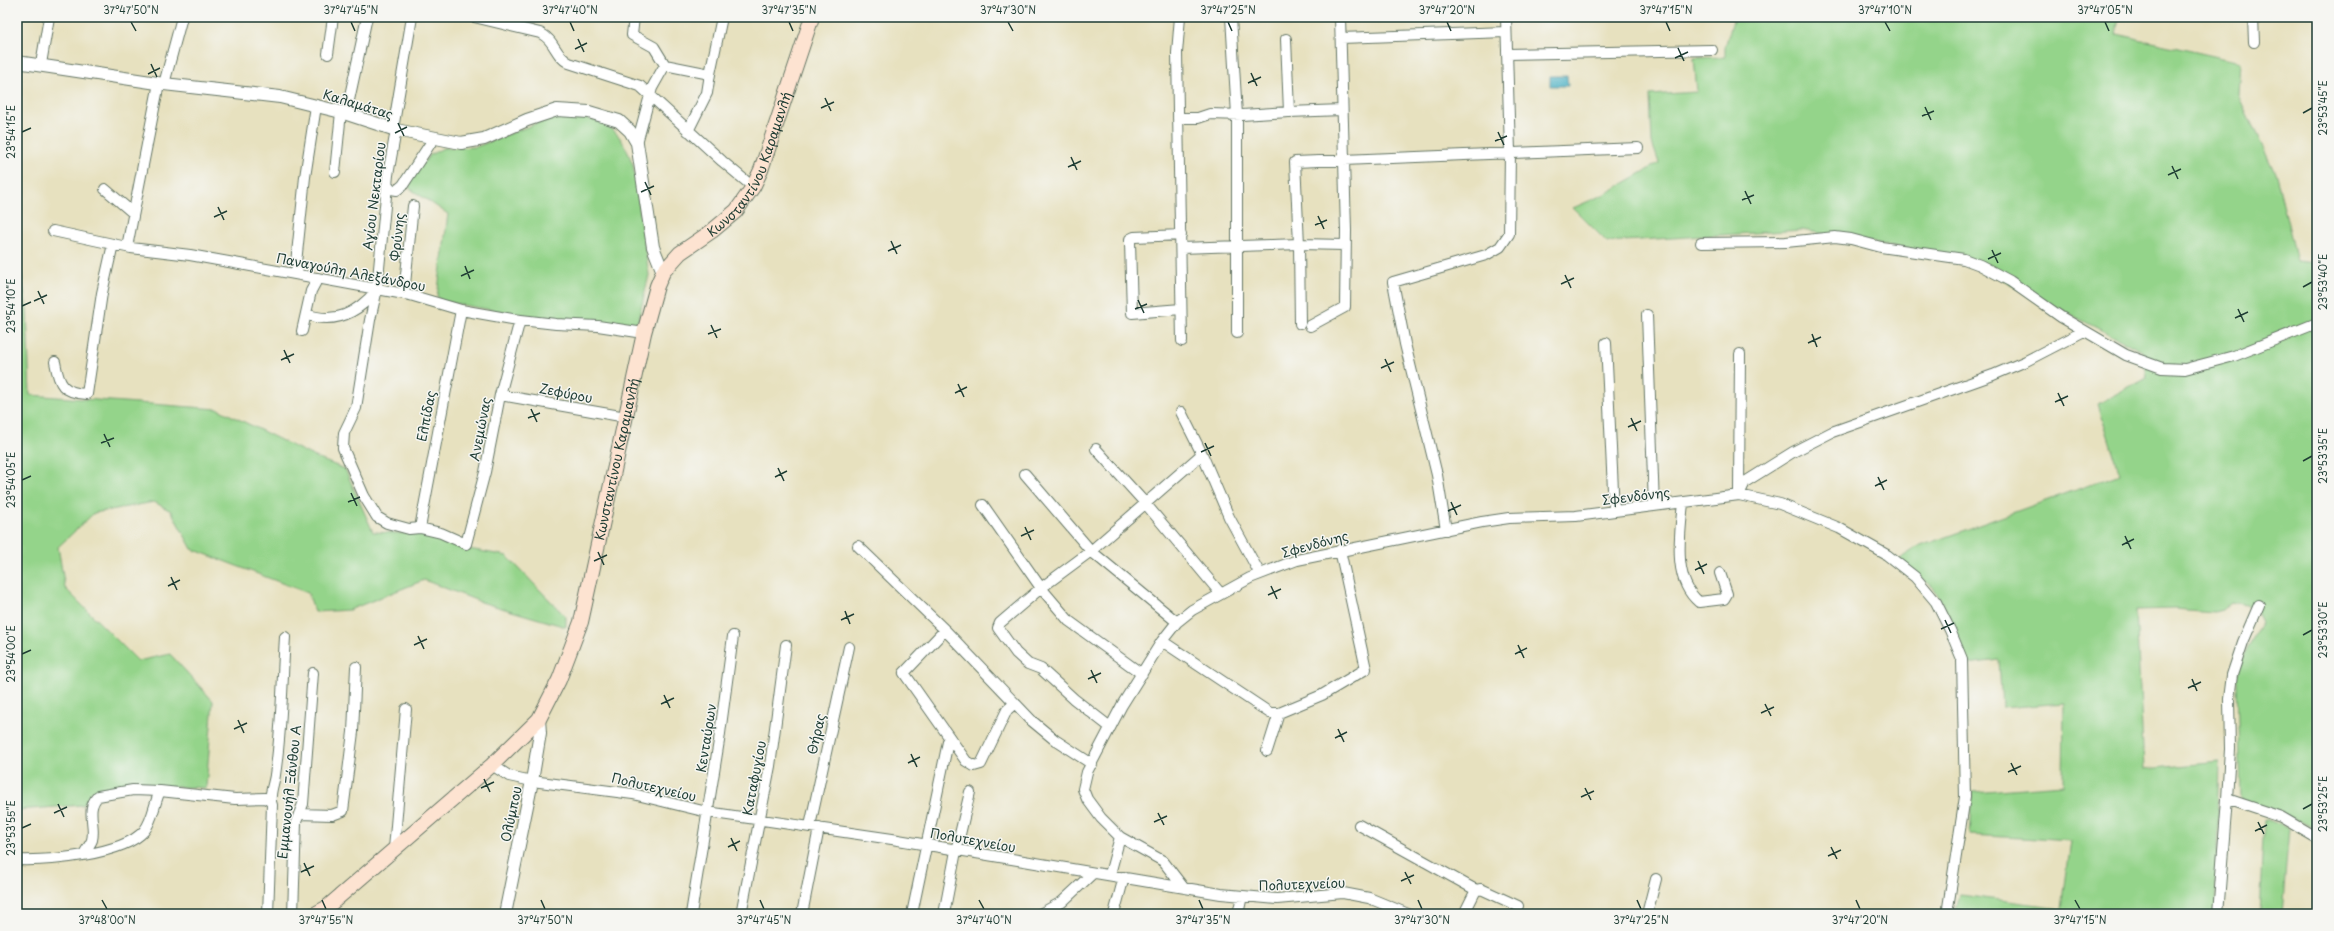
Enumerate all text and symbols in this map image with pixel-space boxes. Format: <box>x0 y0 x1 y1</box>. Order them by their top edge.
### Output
text: 37°47'50"N <box>103 2 159 17</box>
text: 37°47'45"N <box>324 2 379 17</box>
text: 37°47'40"N <box>542 2 598 17</box>
text: 37°47'35"N <box>761 2 817 17</box>
text: 37°47'30"N <box>980 2 1036 17</box>
text: 37°47'25"N <box>1200 2 1256 17</box>
text: 37°47'20"N <box>1419 2 1475 17</box>
text: 37°47'15"N <box>1639 2 1693 17</box>
text: 37°47'10"N <box>1858 2 1912 17</box>
text: 37°47'05"N <box>2077 2 2133 17</box>
text: 23°53'45"E <box>2315 80 2330 136</box>
street label: Καλαμάτας <box>321 84 396 123</box>
street label: Κωνσταντίνου Καραμανλή <box>703 89 795 241</box>
text: 23°54'15"E <box>3 105 18 159</box>
street label: Αγίου Νεκταρίου <box>357 141 390 251</box>
street label: Φρύνης <box>385 211 409 262</box>
street label: Παναγούλη Αλεξάνδρου <box>275 248 427 295</box>
text: 23°53'40"E <box>2315 254 2330 310</box>
text: 23°54'10"E <box>3 279 18 333</box>
street label: Κωνσταντίνου Καραμανλή <box>589 376 643 542</box>
street label: Ζεφύρου <box>538 378 594 407</box>
street label: Ελπίδας <box>411 388 440 443</box>
street label: Ανεμώνας <box>464 395 495 462</box>
text: 23°53'35"E <box>2315 428 2330 484</box>
text: 23°54'05"E <box>3 452 18 508</box>
street label: Σφενδόνης <box>1601 482 1671 509</box>
street label: Σφενδόνης <box>1279 525 1351 562</box>
text: 23°53'30"E <box>2315 602 2330 658</box>
text: 23°54'00"E <box>3 625 18 683</box>
street label: Κενταύρων <box>691 702 720 774</box>
street label: Θήρας <box>802 711 829 756</box>
street label: Εμμανουήλ Ξάνθου Α <box>272 724 305 860</box>
street label: Καταφυγίου <box>737 739 770 817</box>
street label: Πολυτεχνείου <box>610 768 698 806</box>
text: 23°53'25"E <box>2315 776 2330 832</box>
street label: Ολύμπου <box>495 784 526 844</box>
text: 23°53'55"E <box>3 800 18 856</box>
street label: Πολυτεχνείου <box>929 823 1017 856</box>
street label: Πολυτεχνείου <box>1258 872 1346 895</box>
text: 37°48'00"N <box>78 912 136 927</box>
text: 37°47'55"N <box>299 912 354 927</box>
text: 37°47'50"N <box>517 912 573 927</box>
text: 37°47'45"N <box>737 912 792 927</box>
text: 37°47'40"N <box>956 912 1012 927</box>
text: 37°47'35"N <box>1175 912 1231 927</box>
text: 37°47'30"N <box>1394 912 1450 927</box>
text: 37°47'25"N <box>1613 912 1669 927</box>
text: 37°47'20"N <box>1832 912 1888 927</box>
text: 37°47'15"N <box>2053 912 2107 927</box>

